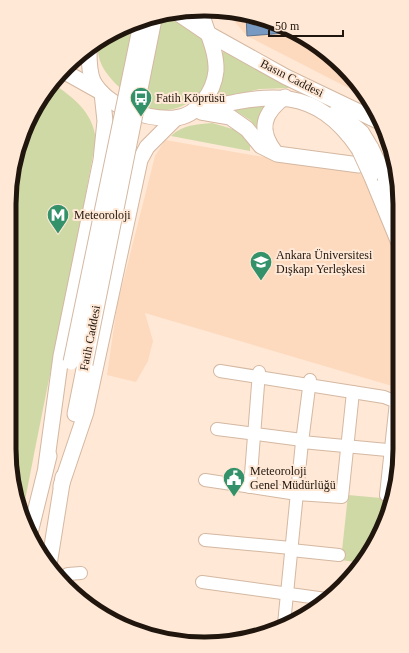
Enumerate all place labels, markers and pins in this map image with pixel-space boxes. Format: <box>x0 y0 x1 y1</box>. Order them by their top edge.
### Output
bus stop icon: Fatih Köprüsü <box>128 85 154 118</box>
place label: Fatih Köprüsü <box>156 91 225 105</box>
metro station icon: Meteoroloji <box>45 202 71 235</box>
place label: Meteoroloji <box>74 208 131 222</box>
place label: Ankara Üniversitesi Dışkapı Yerleşkesi <box>276 248 373 276</box>
school or university icon: Ankara Üniversitesi Dışkapı Yerleşkesi <box>248 249 274 282</box>
place label: Meteoroloji Genel Müdürlüğü <box>250 464 336 492</box>
public building icon: Meteoroloji Genel Müdürlüğü <box>221 465 247 498</box>

